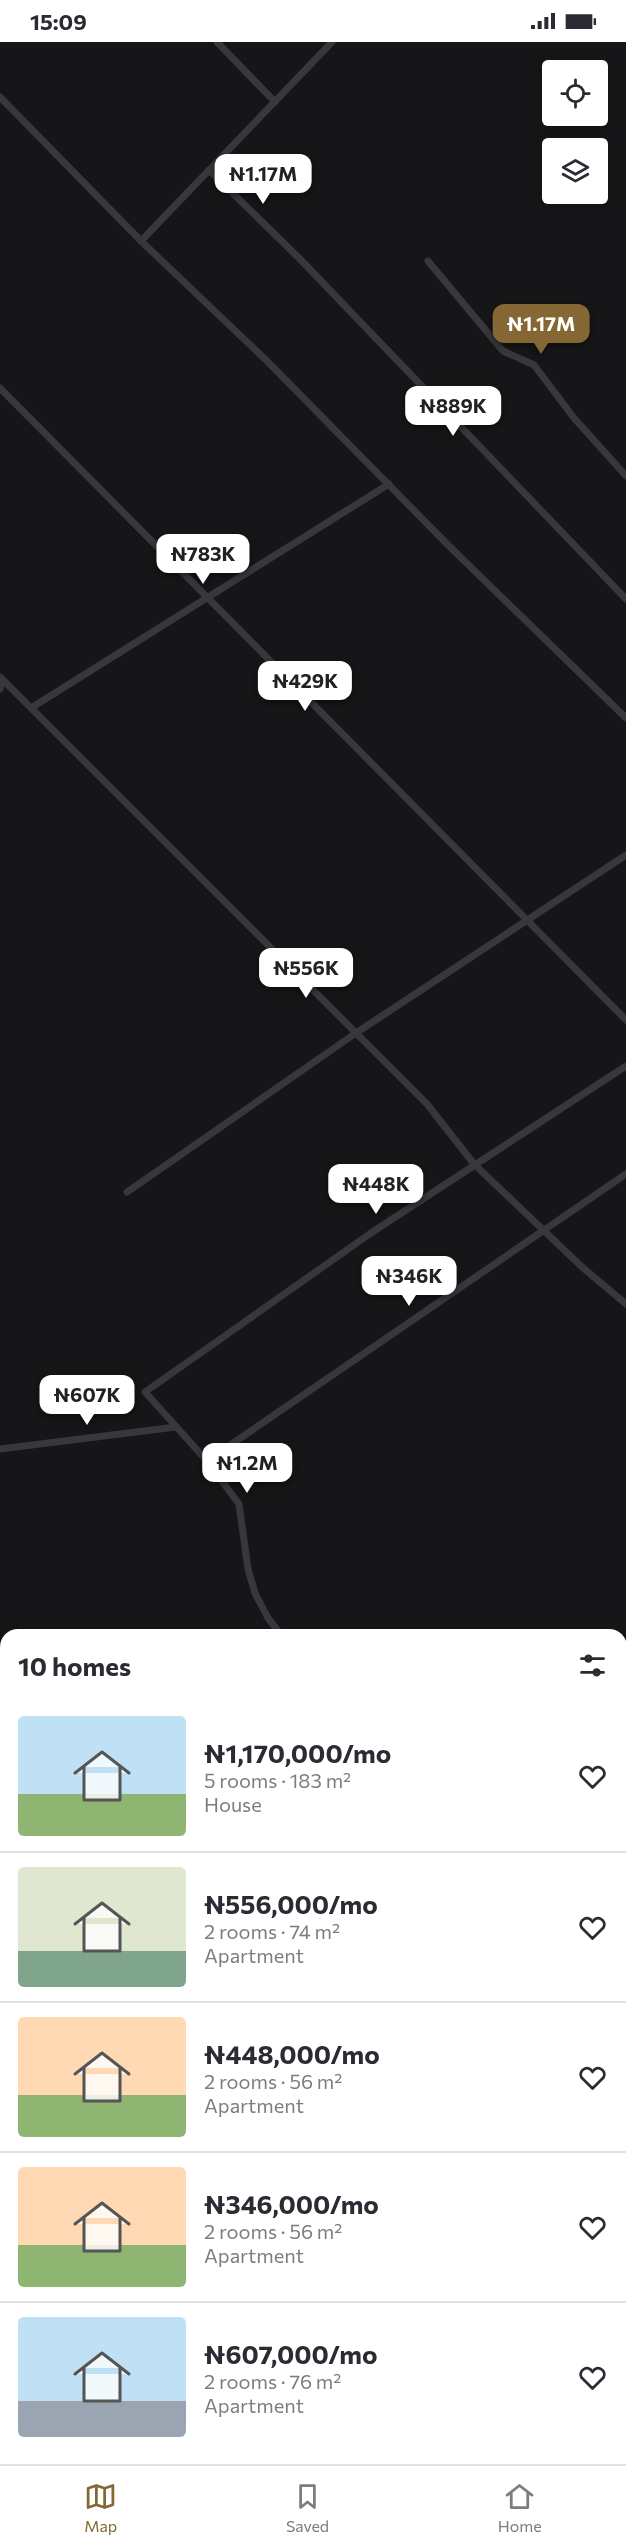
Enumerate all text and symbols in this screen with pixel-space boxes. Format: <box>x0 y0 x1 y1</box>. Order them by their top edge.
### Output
text: 15:09 <box>30 8 87 35</box>
map controls <box>542 60 608 204</box>
button: locate <box>542 60 608 126</box>
button: layers <box>542 138 608 204</box>
pin: ₦1.17M <box>214 154 312 205</box>
text: ₦1.17M <box>229 161 297 185</box>
pin: ₦1.17M <box>492 304 590 355</box>
text: ₦1.17M <box>507 311 575 335</box>
pin: ₦889K <box>411 386 495 437</box>
text: ₦889K <box>419 393 487 417</box>
pin: ₦783K <box>161 534 245 585</box>
text: ₦783K <box>170 541 236 565</box>
pin: ₦429K <box>263 661 347 712</box>
text: ₦429K <box>272 668 338 692</box>
pin: ₦556K <box>264 948 348 999</box>
text: ₦556K <box>273 955 339 979</box>
pin: ₦448K <box>334 1164 418 1215</box>
text: ₦448K <box>342 1171 410 1195</box>
pin: ₦346K <box>367 1256 451 1307</box>
text: ₦346K <box>376 1263 442 1287</box>
pin: ₦607K <box>45 1375 129 1426</box>
text: ₦607K <box>54 1382 120 1406</box>
pin: ₦1.2M <box>205 1443 289 1494</box>
text: ₦1.2M <box>216 1450 278 1474</box>
icon: filters <box>576 1649 609 1682</box>
text: 10 homes <box>18 1650 131 1681</box>
text: ₦1,170,000/mo <box>204 1737 391 1768</box>
icon: home <box>66 1740 138 1812</box>
icon: heart <box>576 1760 609 1793</box>
text: 5 rooms · 183 m² <box>204 1768 351 1792</box>
text: House <box>204 1792 262 1816</box>
text: ₦556,000/mo <box>204 1888 378 1919</box>
icon: home <box>66 1891 138 1963</box>
icon: heart <box>576 1911 609 1944</box>
text: 2 rooms · 74 m² <box>204 1919 340 1943</box>
text: Apartment <box>204 1943 304 1967</box>
text: ₦448,000/mo <box>204 2038 380 2069</box>
icon: home <box>66 2041 138 2113</box>
icon: heart <box>576 2061 609 2094</box>
text: 2 rooms · 56 m² <box>204 2069 342 2093</box>
text: Apartment <box>204 2093 304 2117</box>
text: ₦346,000/mo <box>204 2188 379 2219</box>
icon: home <box>66 2191 138 2263</box>
icon: heart <box>576 2211 609 2244</box>
text: 2 rooms · 56 m² <box>204 2219 342 2243</box>
text: Apartment <box>204 2243 304 2267</box>
text: ₦607,000/mo <box>204 2338 377 2369</box>
icon: home <box>66 2341 138 2413</box>
icon: heart <box>576 2361 609 2394</box>
text: 2 rooms · 76 m² <box>204 2369 341 2393</box>
text: Apartment <box>204 2393 304 2417</box>
tab: Map <box>84 2480 117 2535</box>
tab: Saved <box>286 2480 329 2535</box>
tab: Home <box>498 2480 542 2535</box>

